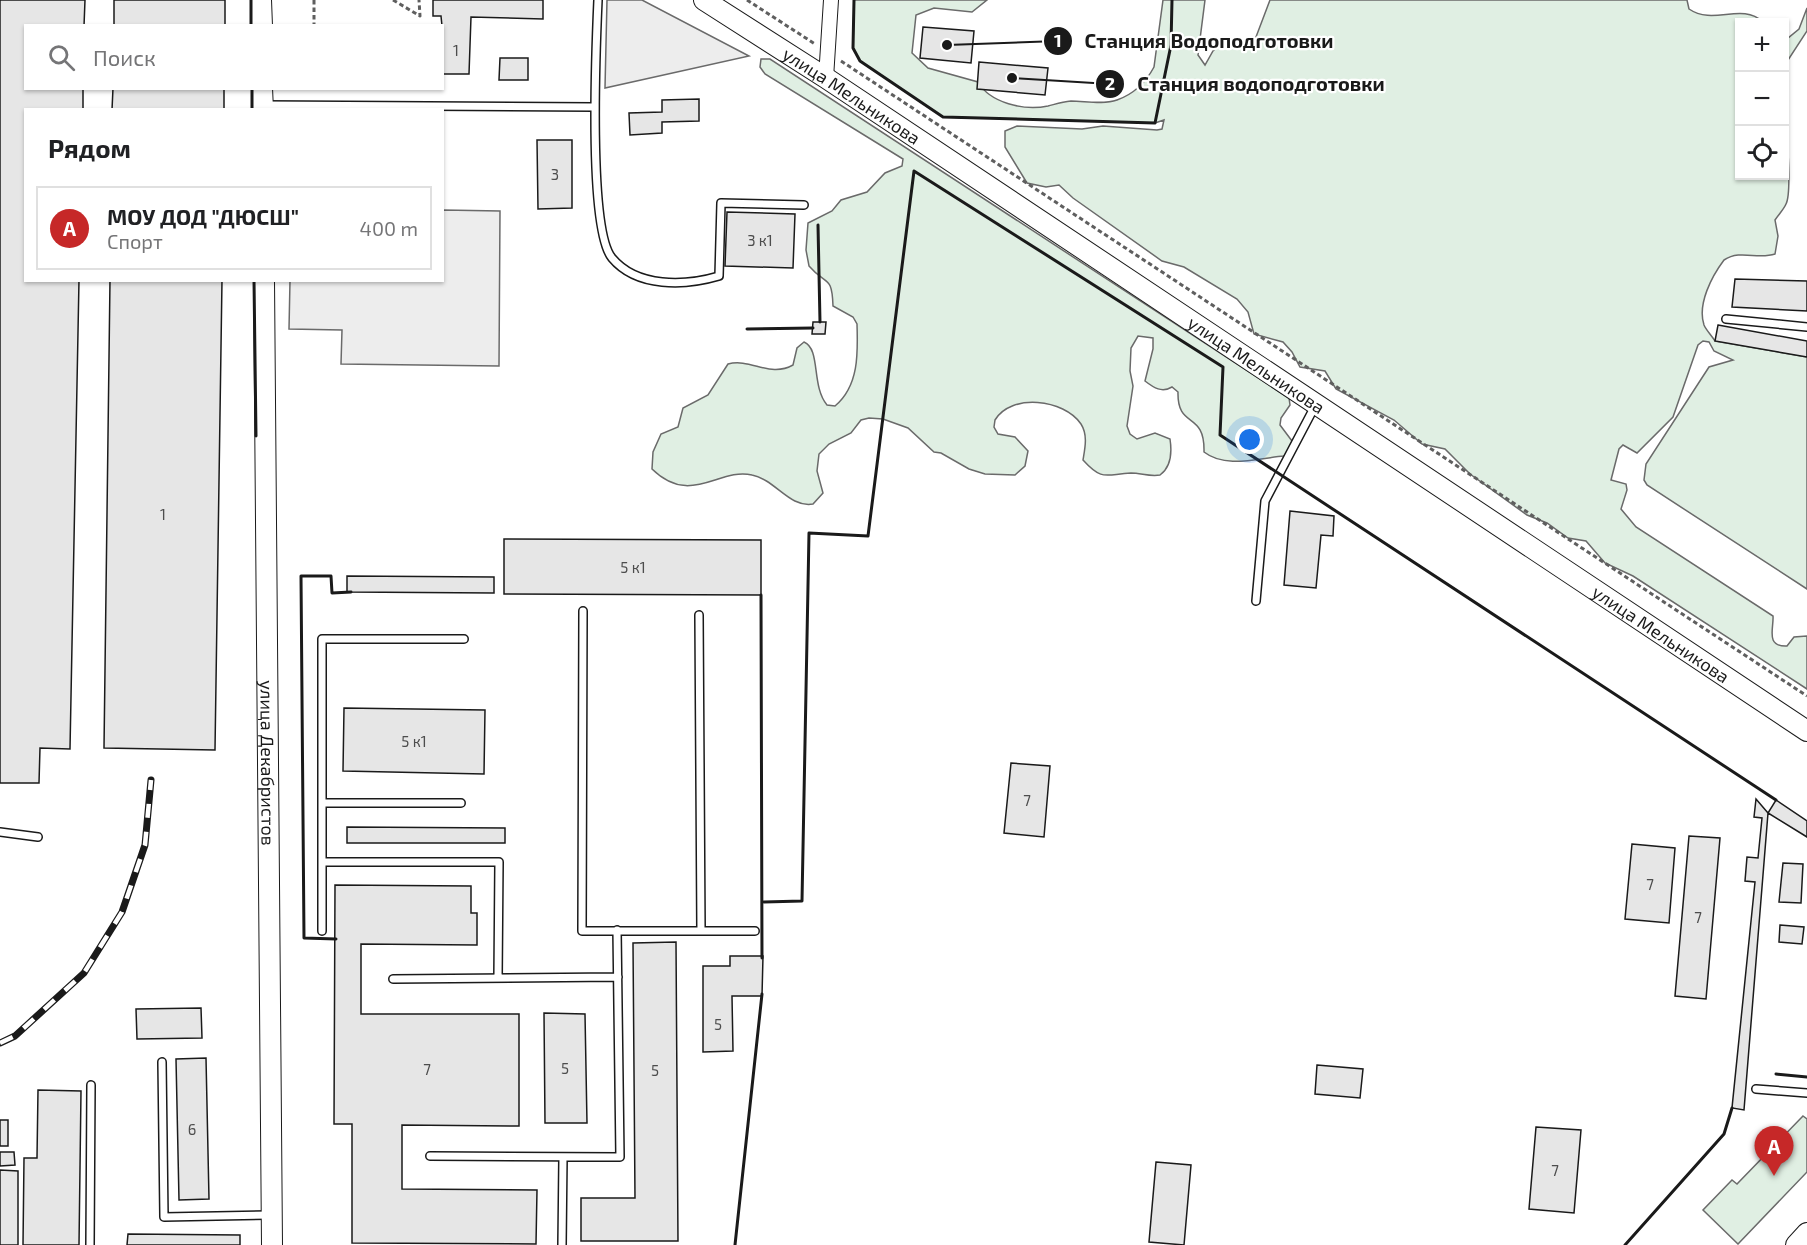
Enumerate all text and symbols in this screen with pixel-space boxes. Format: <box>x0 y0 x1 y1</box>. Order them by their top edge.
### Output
map controls <box>1735 18 1789 180</box>
button: + <box>1735 18 1789 72</box>
callout: Станция Водоподготовки <box>1043 22 1346 60</box>
search box <box>24 24 444 90</box>
text: Станция Водоподготовки <box>1085 28 1333 52</box>
text: 1 <box>1054 29 1062 51</box>
icon: search <box>45 41 78 74</box>
house number: 1 <box>453 41 459 59</box>
street label: улица Мельникова <box>779 42 925 149</box>
text: Поиск <box>93 44 156 70</box>
callout: Станция водоподготовки <box>1095 65 1397 103</box>
text: Станция водоподготовки <box>1137 71 1385 95</box>
text: 2 <box>1105 72 1115 94</box>
button: − <box>1735 72 1789 126</box>
button: locate <box>1735 126 1789 180</box>
text: Рядом <box>48 132 131 163</box>
house number: 3 <box>551 165 559 183</box>
text: МОУ ДОД "ДЮСШ" <box>107 203 299 229</box>
text: A <box>63 216 76 240</box>
text: 400 m <box>360 216 418 240</box>
text: Спорт <box>107 229 163 253</box>
house number: 3 к1 <box>747 231 773 249</box>
street label: улица Мельникова <box>1184 311 1329 418</box>
your location <box>1235 425 1264 454</box>
house number: 1 <box>160 505 166 523</box>
house number: 5 к1 <box>620 558 646 576</box>
street label: улица Мельникова <box>1588 580 1734 687</box>
street label: улица Декабристов <box>256 680 280 846</box>
house number: 5 к1 <box>401 732 427 750</box>
house number: 7 <box>1023 791 1031 809</box>
house number: 7 <box>1646 875 1654 893</box>
house number: 7 <box>1694 908 1702 926</box>
house number: 5 <box>714 1015 722 1033</box>
house number: 5 <box>561 1059 569 1077</box>
house number: 7 <box>423 1060 431 1078</box>
house number: 5 <box>651 1061 659 1079</box>
house number: 6 <box>188 1120 196 1138</box>
pin: A <box>1754 1126 1794 1176</box>
house number: 7 <box>1551 1161 1559 1179</box>

